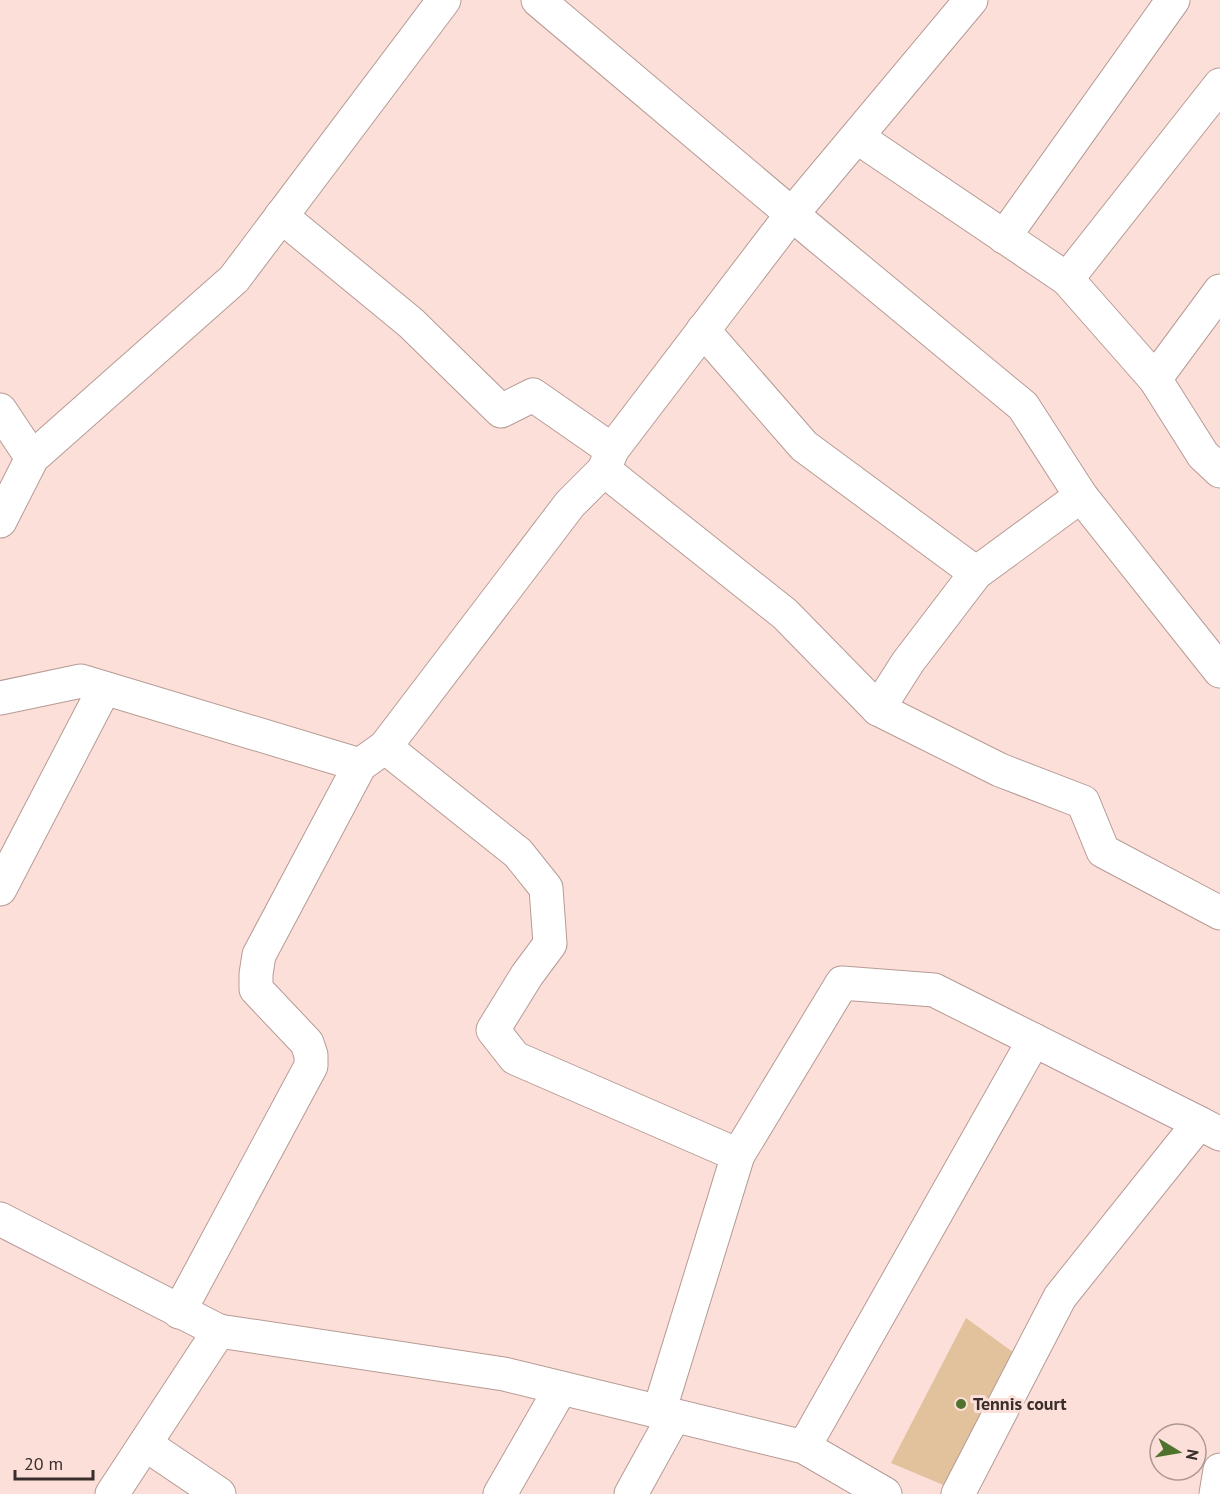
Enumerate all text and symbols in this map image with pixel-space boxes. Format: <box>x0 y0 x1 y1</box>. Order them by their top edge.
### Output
place label: Tennis court <box>973 1392 1067 1415</box>
marker: Tennis court <box>954 1397 968 1411</box>
north arrow <box>1148 1422 1208 1482</box>
scale bar <box>15 1443 93 1481</box>
text: N <box>1182 1448 1204 1462</box>
text: 20 m <box>24 1452 63 1475</box>

